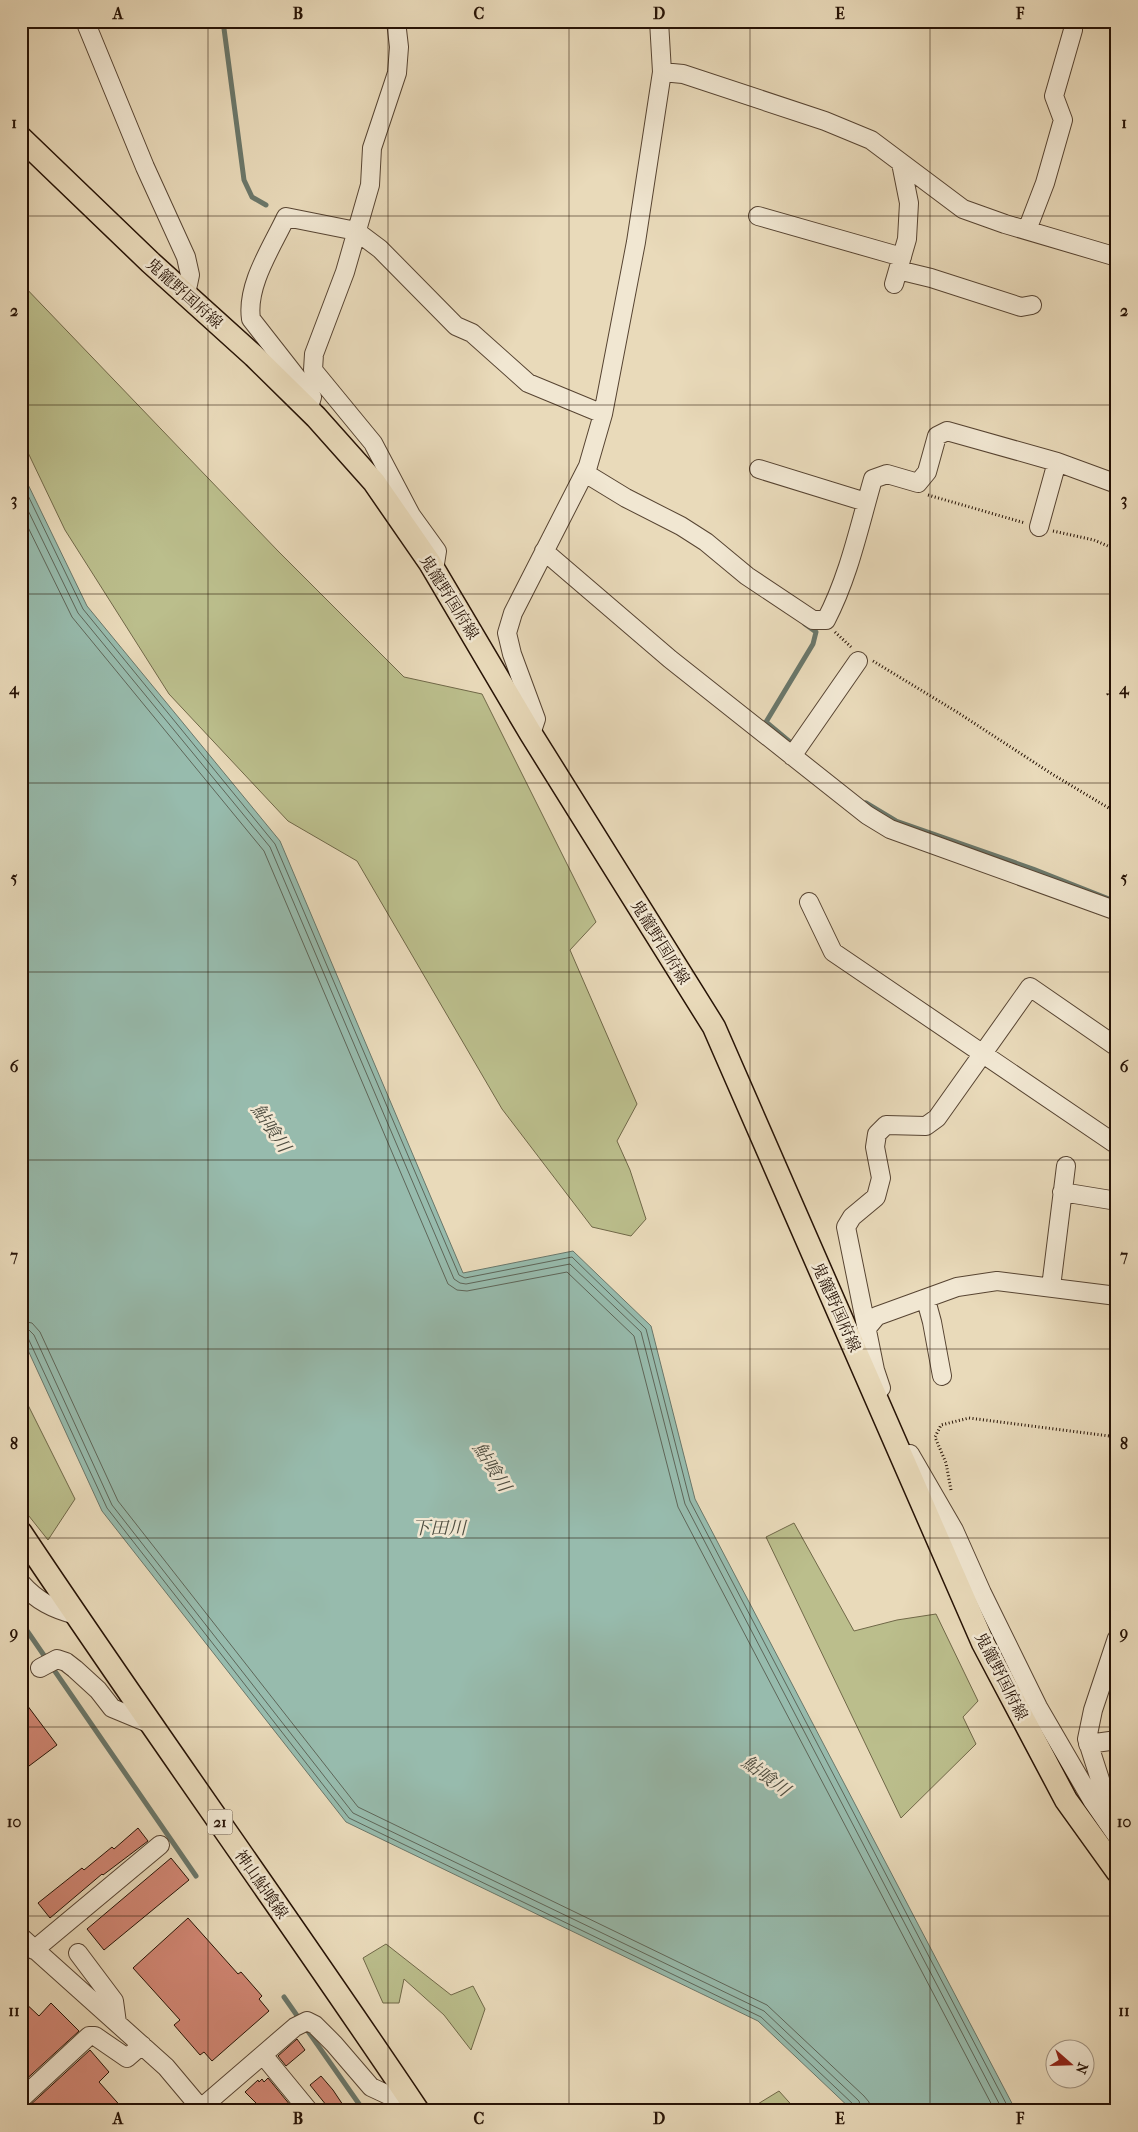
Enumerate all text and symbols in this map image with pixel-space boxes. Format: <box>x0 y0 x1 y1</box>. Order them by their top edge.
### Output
text: A <box>112 4 124 23</box>
text: B <box>293 4 303 23</box>
text: C <box>474 4 485 23</box>
text: D <box>653 4 665 23</box>
text: E <box>835 4 845 23</box>
text: F <box>1015 4 1025 23</box>
text: 1 <box>11 113 17 132</box>
text: 1 <box>1121 113 1127 132</box>
street label: 鬼籠野国府線 <box>143 254 227 333</box>
text: 2 <box>10 301 18 320</box>
text: 2 <box>1120 301 1128 320</box>
text: 3 <box>11 490 17 510</box>
text: 3 <box>1121 490 1127 510</box>
street label: 鬼籠野国府線 <box>416 552 483 643</box>
text: 4 <box>8 679 20 699</box>
text: 4 <box>1118 679 1130 699</box>
text: 5 <box>11 868 18 887</box>
text: 5 <box>1121 868 1128 887</box>
street label: 鬼籠野国府線 <box>627 897 694 988</box>
text: 6 <box>10 1057 19 1076</box>
text: 6 <box>1120 1057 1129 1076</box>
water label: 鮎喰川 <box>247 1100 296 1158</box>
text: 7 <box>9 1246 18 1265</box>
text: 7 <box>1119 1246 1128 1265</box>
street label: 鬼籠野国府線 <box>808 1259 865 1355</box>
text: 8 <box>10 1434 18 1453</box>
text: 8 <box>1120 1434 1128 1453</box>
water label: 鮎喰川 <box>468 1439 516 1497</box>
water label: 下田川 <box>412 1518 468 1539</box>
text: 9 <box>9 1623 18 1643</box>
text: 9 <box>1119 1623 1128 1643</box>
street label: 鬼籠野国府線 <box>971 1629 1032 1723</box>
water label: 鮎喰川 <box>738 1752 795 1802</box>
road number: 21 <box>208 1810 232 1834</box>
text: 10 <box>7 1812 21 1831</box>
text: 10 <box>1117 1812 1131 1831</box>
street label: 神山鮎喰線 <box>231 1846 292 1923</box>
text: 11 <box>8 2001 20 2020</box>
text: 11 <box>1118 2001 1130 2020</box>
north arrow <box>1046 2040 1096 2090</box>
text: N <box>1072 2060 1092 2077</box>
text: A <box>112 2109 124 2128</box>
text: B <box>293 2109 303 2128</box>
text: C <box>474 2109 485 2128</box>
text: D <box>653 2109 665 2128</box>
text: E <box>835 2109 845 2128</box>
text: F <box>1015 2109 1025 2128</box>

